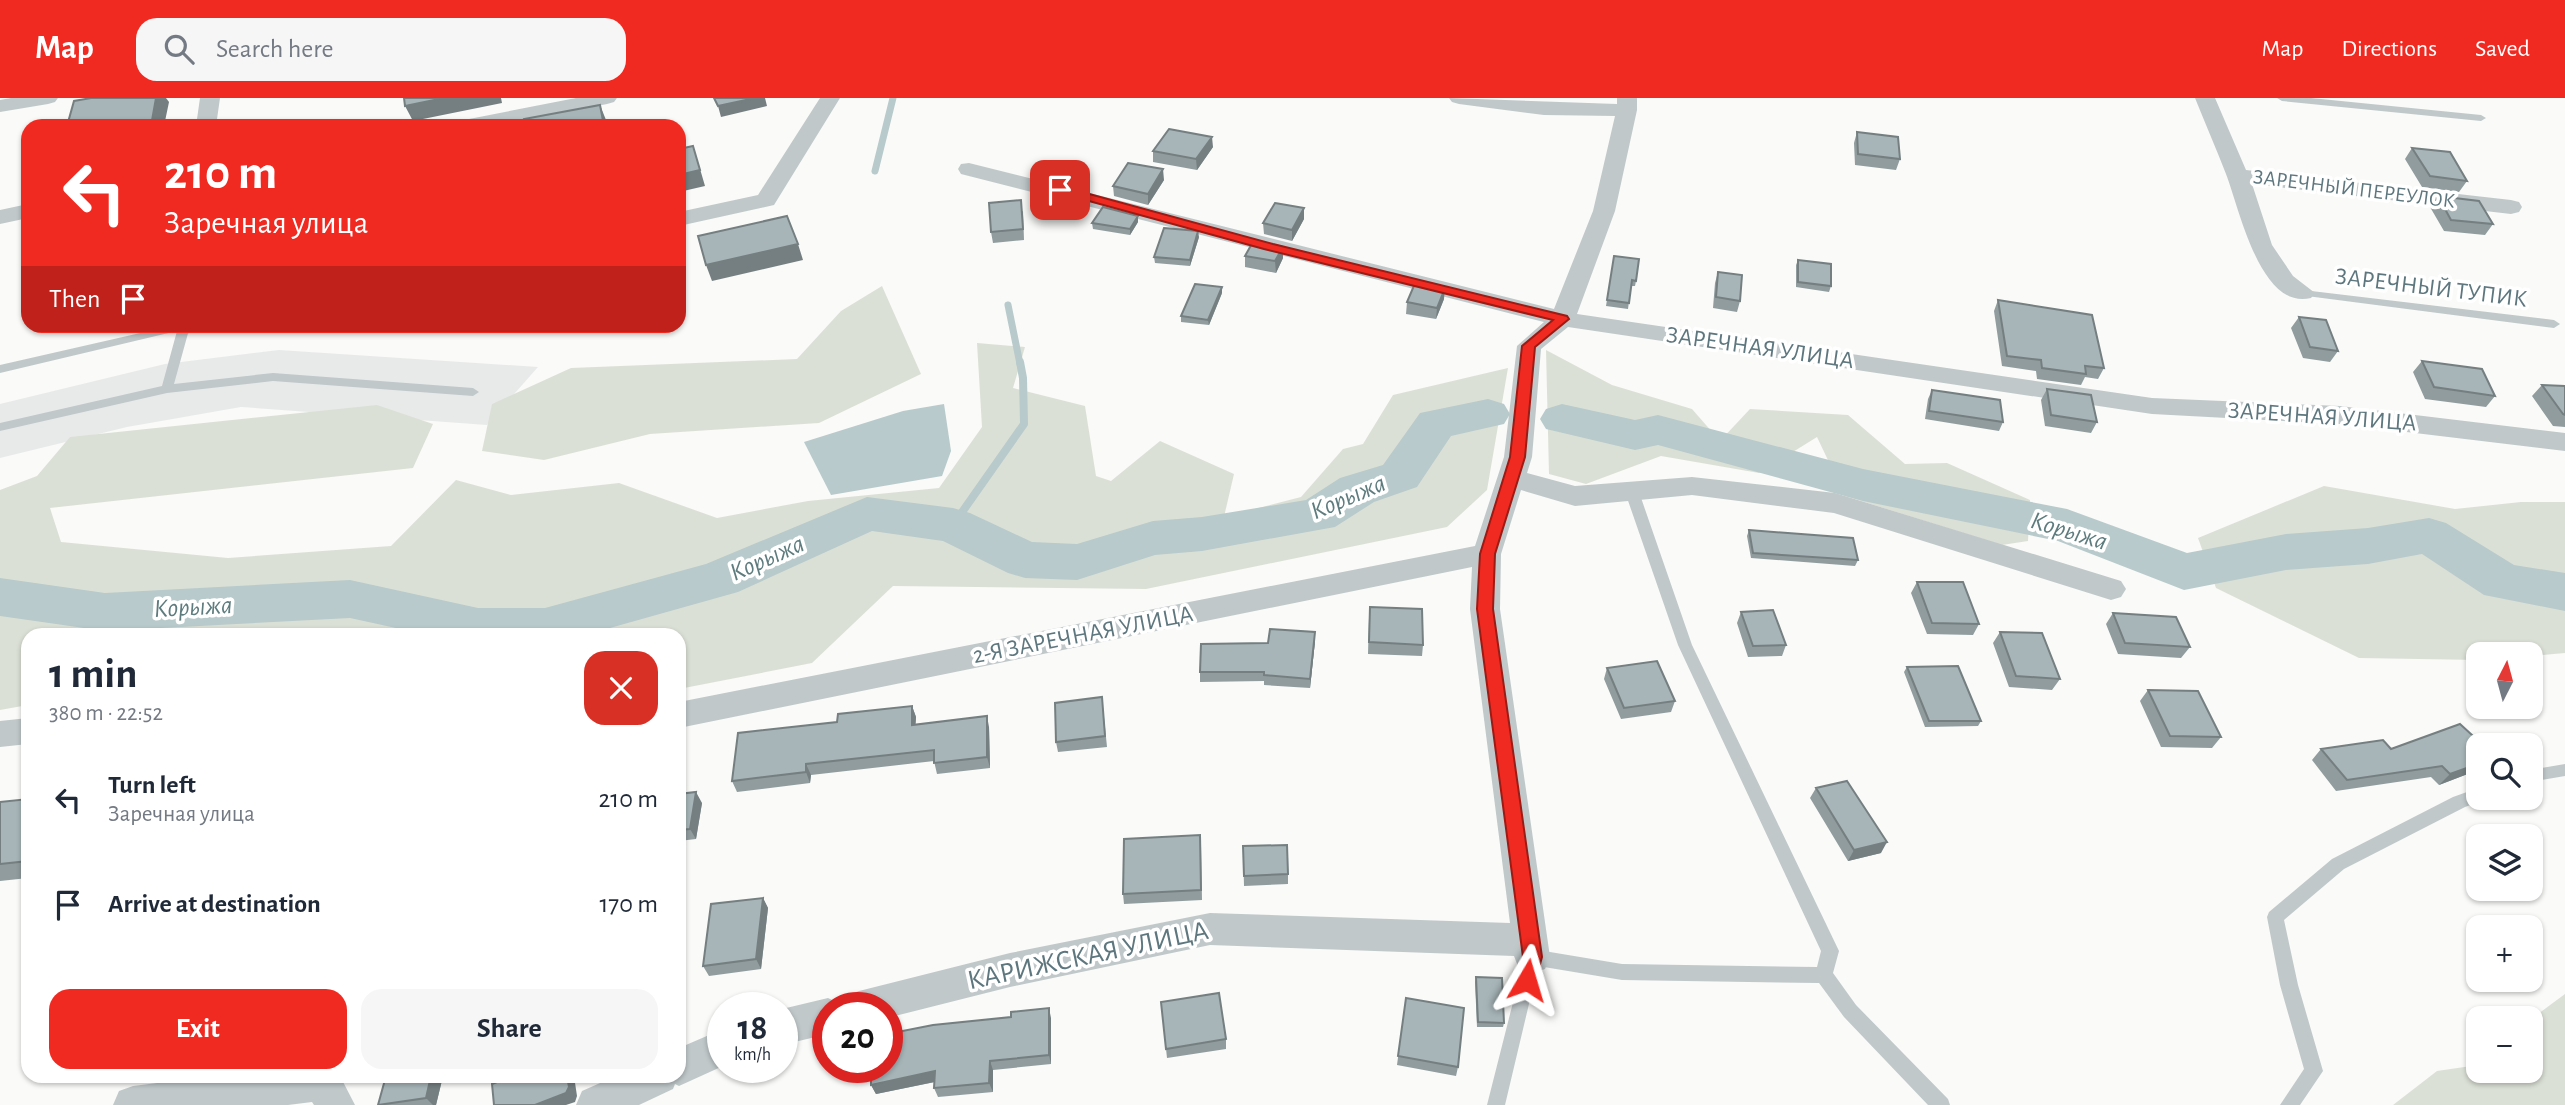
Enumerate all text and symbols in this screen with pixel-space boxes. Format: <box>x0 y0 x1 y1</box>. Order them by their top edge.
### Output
search box <box>136 18 626 81</box>
icon: search <box>160 30 198 68</box>
text: Map <box>35 32 94 65</box>
text: Search here <box>216 36 334 62</box>
text: Map <box>2261 37 2303 61</box>
text: Directions <box>2341 37 2437 61</box>
text: Saved <box>2475 37 2530 61</box>
icon: left <box>49 147 140 238</box>
text: 210 m <box>164 149 277 198</box>
pin <box>1030 160 1090 220</box>
street label: ЗАРЕЧНЫЙ ПЕРЕУЛОК <box>2252 165 2456 212</box>
icon: arrive <box>1041 171 1079 209</box>
text: Заречная улица <box>164 207 368 239</box>
street label: ЗАРЕЧНЫЙ ТУПИК <box>2334 264 2528 312</box>
icon: arrive <box>114 280 152 318</box>
text: Then <box>49 286 100 312</box>
street label: ЗАРЕЧНАЯ УЛИЦА <box>1665 323 1855 373</box>
street label: ЗАРЕЧНАЯ УЛИЦА <box>2227 398 2417 436</box>
water label: Корыжа <box>1307 470 1389 524</box>
water label: Корыжа <box>2028 507 2110 555</box>
water label: Корыжа <box>726 530 808 586</box>
water label: Корыжа <box>153 592 233 622</box>
street label: 2-Я ЗАРЕЧНАЯ УЛИЦА <box>971 602 1195 668</box>
north arrow <box>2466 642 2543 719</box>
map controls <box>2466 642 2543 1083</box>
button: close <box>584 651 658 725</box>
text: 1 min <box>49 653 138 695</box>
text: 380 m · 22:52 <box>49 702 163 725</box>
button: search <box>2466 733 2543 810</box>
text: Turn left <box>108 772 196 798</box>
icon: left <box>49 781 87 819</box>
text: 210 m <box>598 786 658 812</box>
text: Заречная улица <box>108 803 255 826</box>
button: layers <box>2466 824 2543 901</box>
icon: arrive <box>49 886 87 924</box>
text: Arrive at destination <box>108 891 321 917</box>
text: 170 m <box>599 891 658 917</box>
button: + <box>2466 915 2543 992</box>
street label: КАРИЖСКАЯ УЛИЦА <box>965 917 1211 995</box>
position arrow <box>1490 943 1564 1017</box>
button: Exit <box>49 989 347 1069</box>
button: Share <box>361 989 658 1069</box>
speed limit sign: 20 <box>812 992 903 1083</box>
button: − <box>2466 1006 2543 1083</box>
text: 18 <box>738 1011 767 1046</box>
text: km/h <box>734 1046 771 1064</box>

